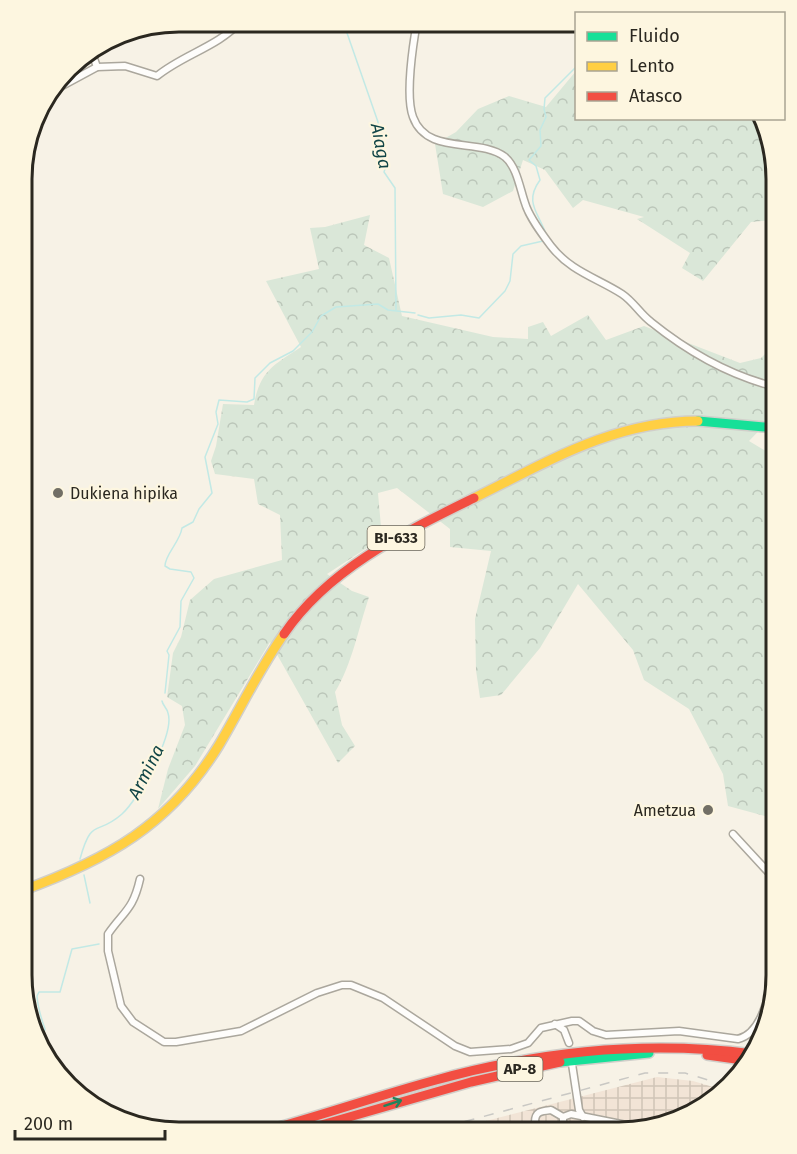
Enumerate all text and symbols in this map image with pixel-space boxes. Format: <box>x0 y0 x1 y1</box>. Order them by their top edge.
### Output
legend <box>575 12 785 120</box>
text: Fluido <box>629 25 680 47</box>
text: Lento <box>629 55 675 77</box>
text: Atasco <box>629 85 682 107</box>
water label: Aiaga <box>366 120 396 171</box>
place label: Dukiena hipika <box>70 484 178 503</box>
marker: Dukiena hipika <box>51 486 65 500</box>
road number: BI-633 <box>368 526 424 550</box>
water label: Armina <box>123 741 169 804</box>
place label: Ametzua <box>634 801 696 820</box>
marker: Ametzua <box>701 803 715 817</box>
road number: AP-8 <box>498 1057 542 1081</box>
one-way arrow <box>383 1097 402 1108</box>
scale bar <box>15 1103 165 1141</box>
text: 200 m <box>24 1113 73 1135</box>

